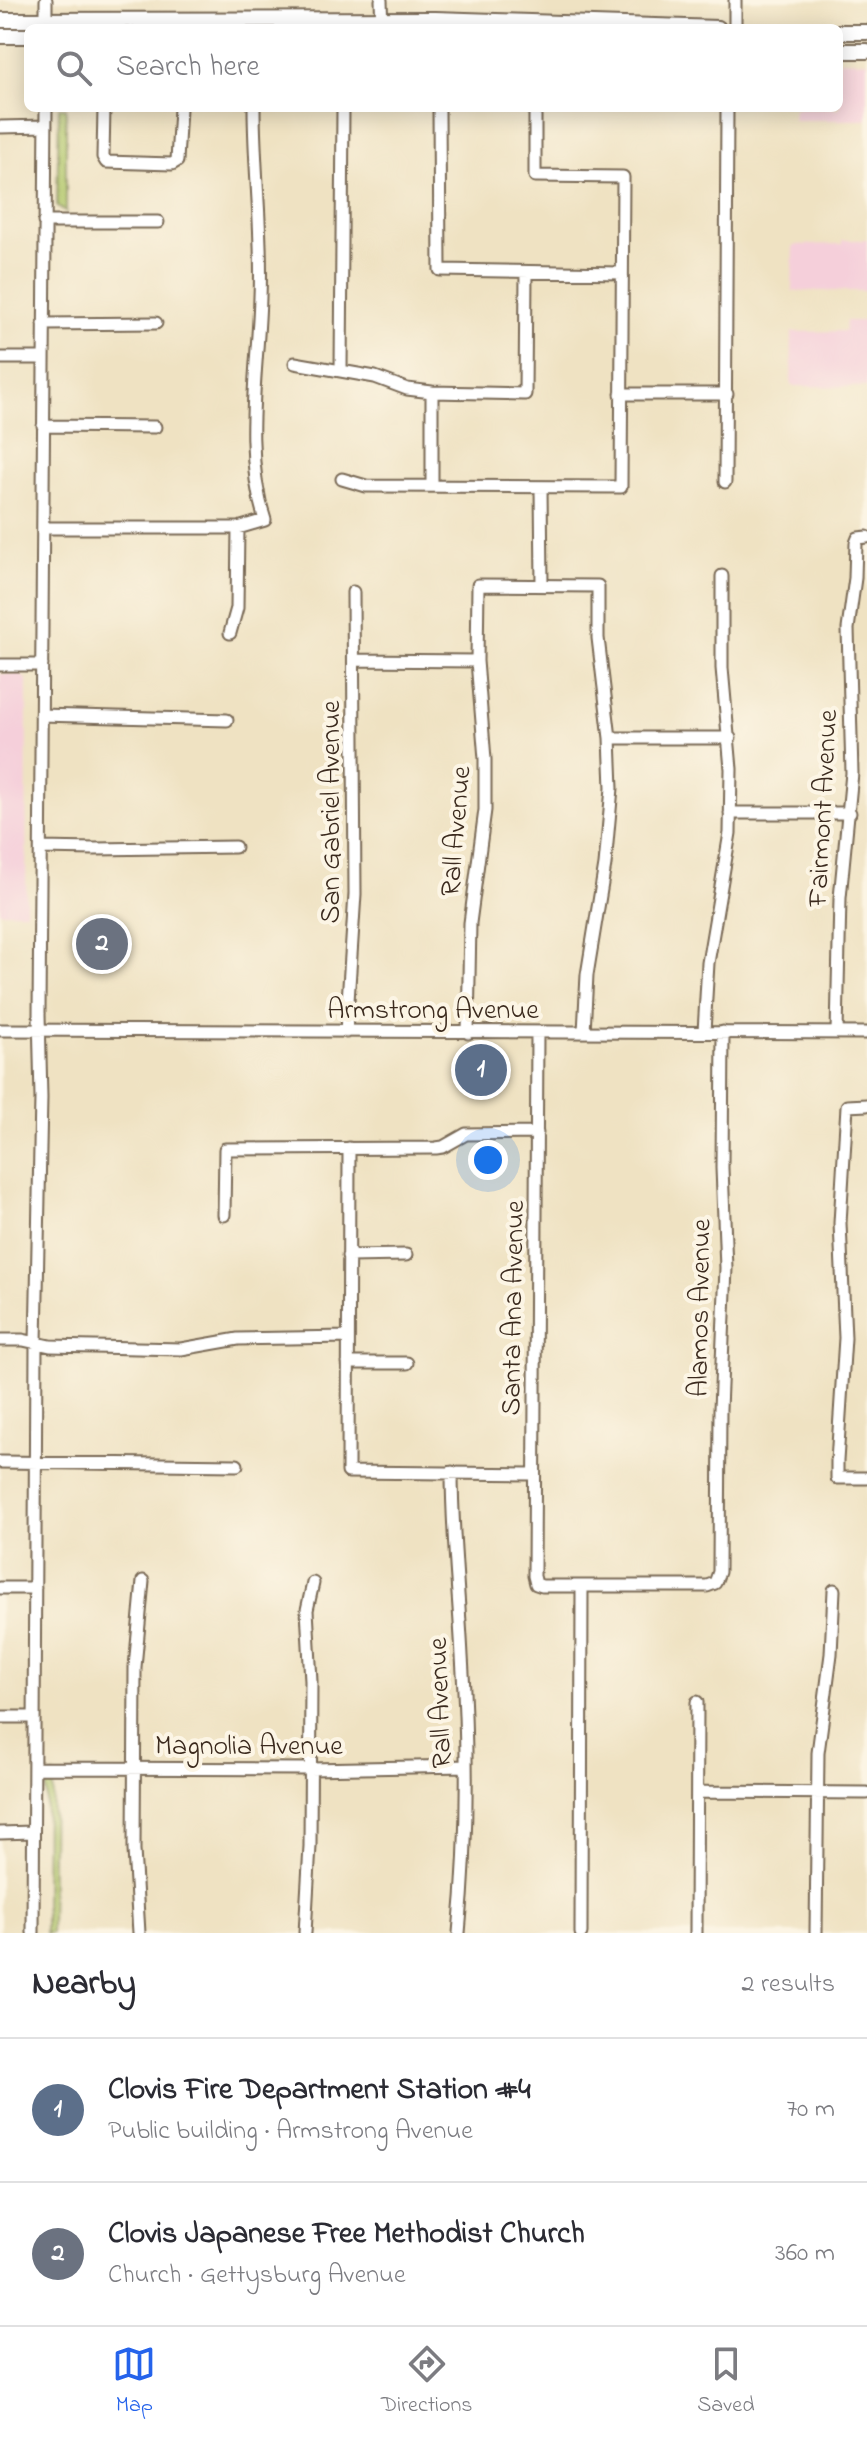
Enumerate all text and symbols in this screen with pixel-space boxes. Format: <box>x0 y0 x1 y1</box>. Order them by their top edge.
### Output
search box <box>24 24 843 112</box>
icon: search <box>52 46 96 90</box>
text: Search here <box>116 46 260 90</box>
street label: San Gabriel Avenue <box>312 700 353 924</box>
street label: Fairmont Avenue <box>799 708 850 909</box>
street label: Rall Avenue <box>431 764 484 898</box>
pin: 2 <box>76 914 128 974</box>
street label: Armstrong Avenue <box>327 991 539 1032</box>
pin: 1 <box>455 1040 507 1100</box>
your location <box>468 1140 508 1180</box>
street label: Santa Ana Avenue <box>492 1200 537 1416</box>
street label: Alamos Avenue <box>679 1218 724 1398</box>
street label: Rall Avenue <box>419 1636 464 1769</box>
street label: Magnolia Avenue <box>155 1727 343 1768</box>
text: Nearby <box>32 1960 136 2010</box>
text: 2 results <box>742 1966 835 2004</box>
text: Clovis Fire Department Station #4 <box>108 2069 531 2113</box>
text: 1 <box>54 2091 62 2129</box>
text: 70 m <box>786 2091 835 2129</box>
text: Public building · Armstrong Avenue <box>108 2113 473 2151</box>
text: Clovis Japanese Free Methodist Church <box>108 2213 585 2257</box>
text: 2 <box>52 2235 64 2273</box>
text: 360 m <box>775 2235 835 2273</box>
text: Church · Gettysburg Avenue <box>108 2257 406 2295</box>
tab: Map <box>112 2342 156 2422</box>
tab: Directions <box>381 2342 472 2422</box>
tab: Saved <box>697 2342 755 2422</box>

